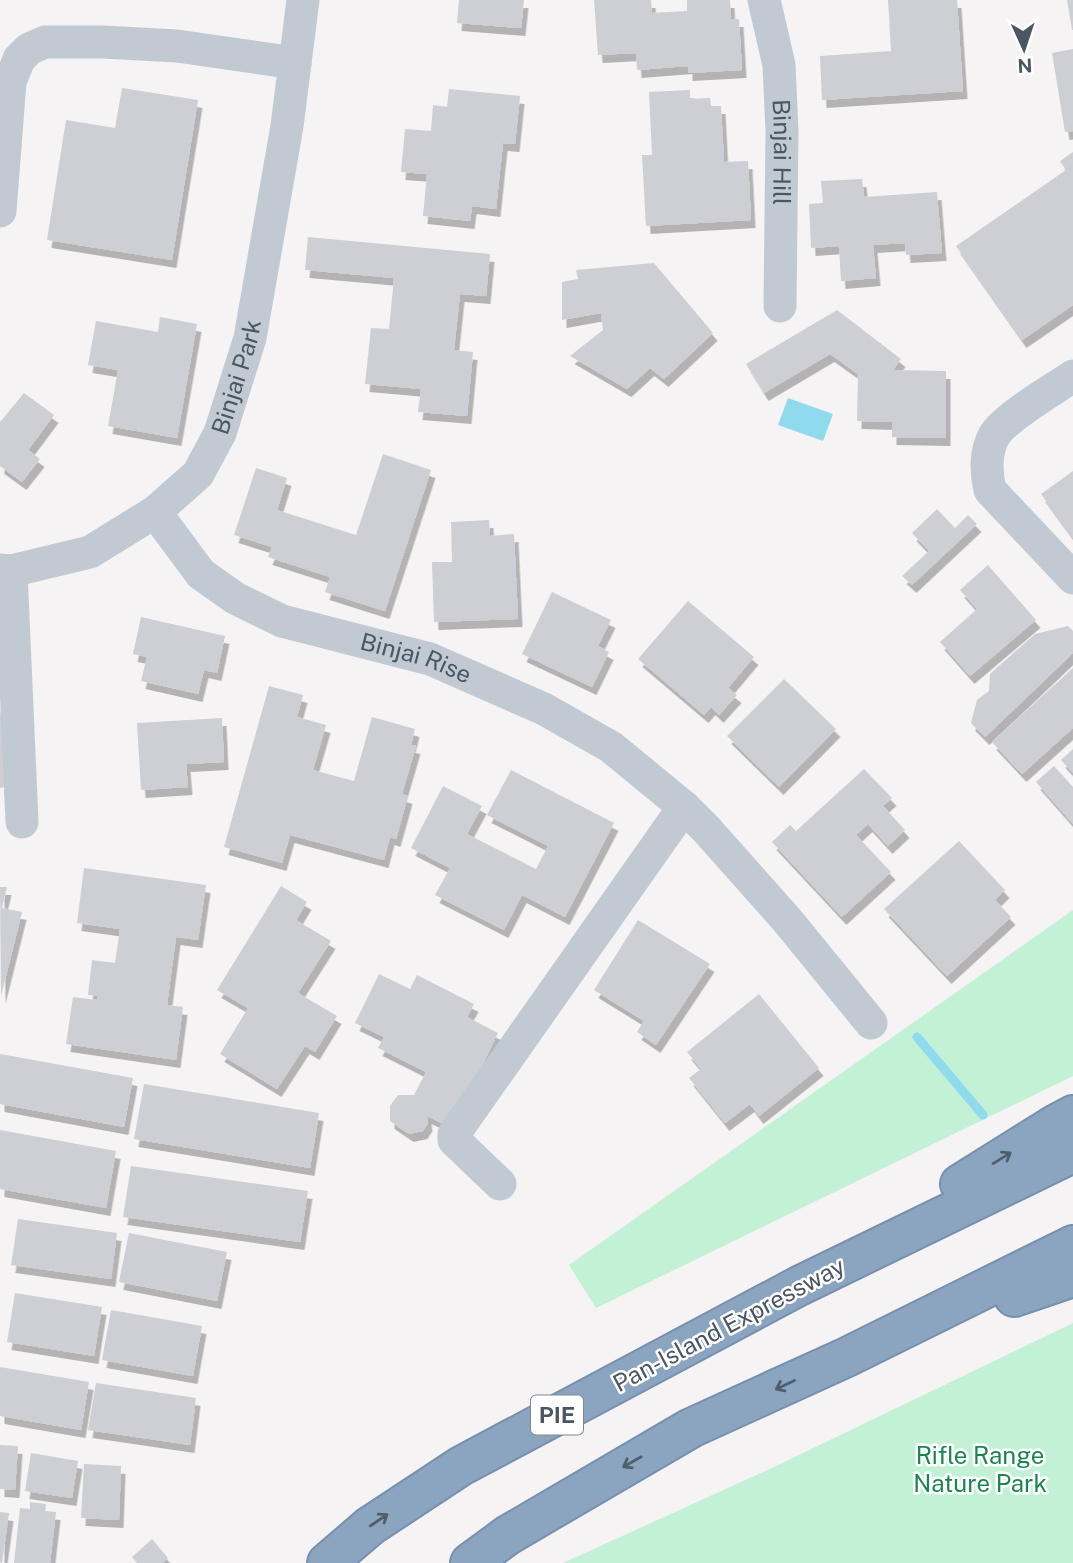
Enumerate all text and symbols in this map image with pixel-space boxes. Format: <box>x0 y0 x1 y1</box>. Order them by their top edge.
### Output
north arrow <box>989 14 1059 84</box>
text: N <box>1017 55 1033 77</box>
street label: Binjai Hill <box>768 98 797 205</box>
street label: Binjai Park <box>205 318 266 438</box>
street label: Binjai Rise <box>357 627 476 688</box>
one-way arrow <box>991 1151 1011 1165</box>
street label: Pan-Island Expressway <box>608 1251 849 1397</box>
one-way arrow <box>775 1379 796 1392</box>
road number: PIE <box>531 1396 583 1434</box>
park label: Rifle Range Nature Park <box>913 1441 1047 1497</box>
one-way arrow <box>622 1455 642 1469</box>
one-way arrow <box>369 1513 389 1527</box>

